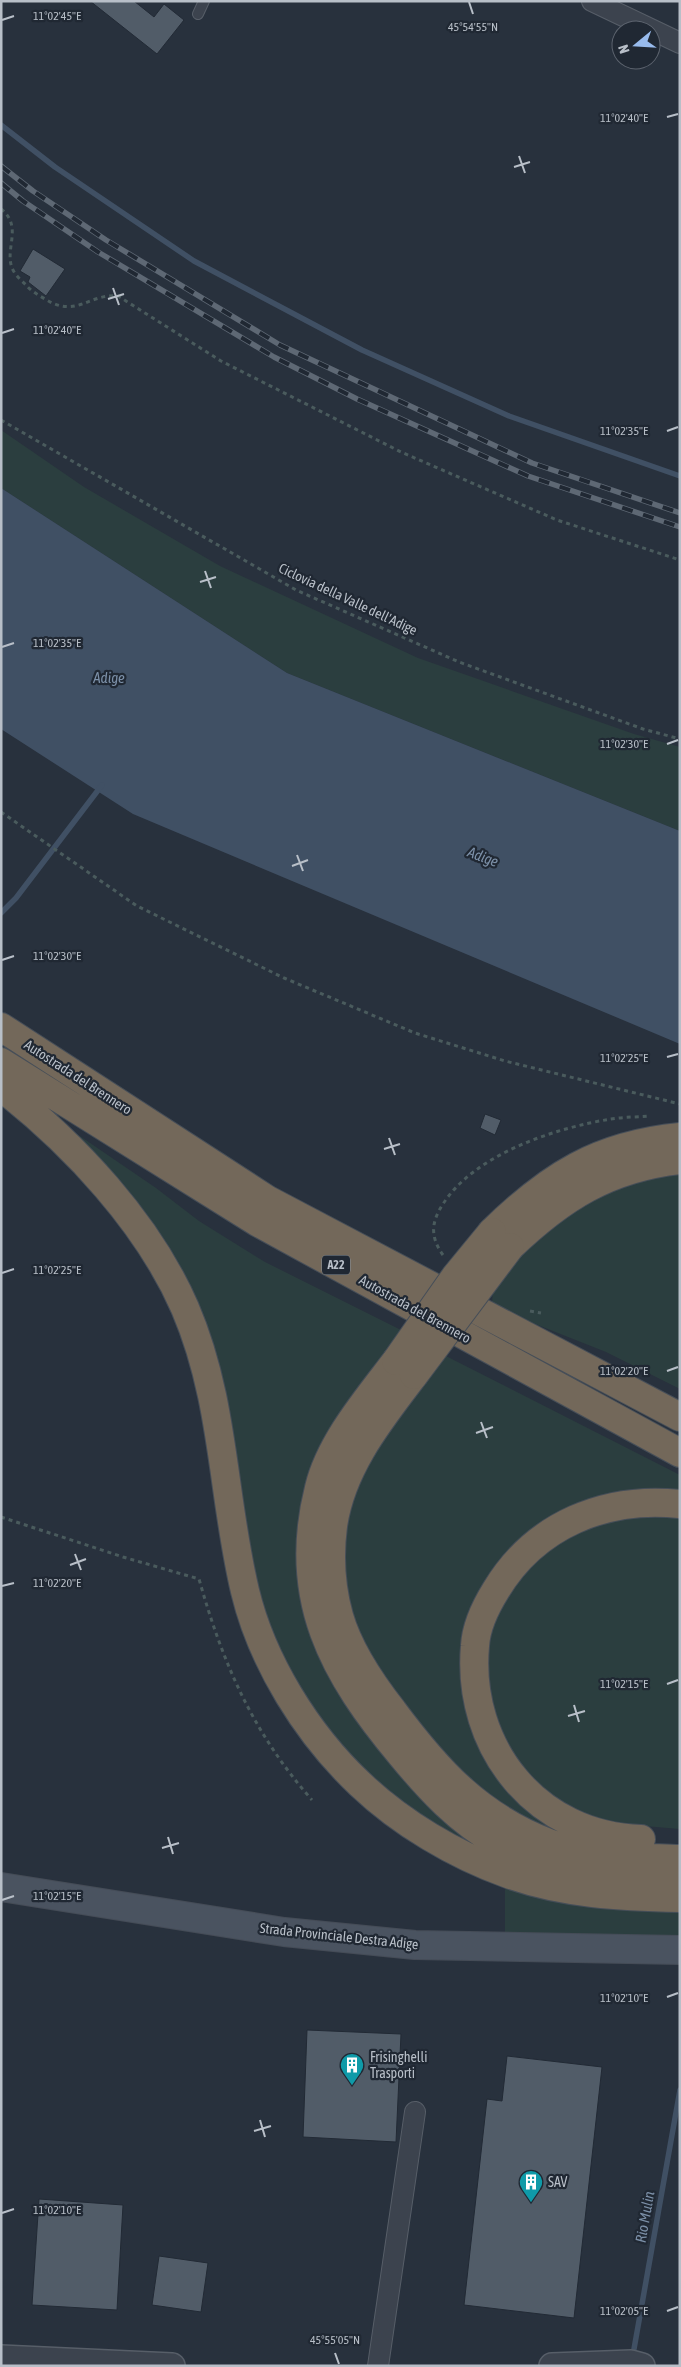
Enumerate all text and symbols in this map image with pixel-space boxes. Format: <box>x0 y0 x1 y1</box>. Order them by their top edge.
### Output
text: 11°02'45"E <box>33 9 81 23</box>
text: 45°54'55"N <box>448 20 498 34</box>
north arrow <box>611 20 661 70</box>
text: N <box>615 43 633 55</box>
text: 11°02'40"E <box>600 111 648 125</box>
text: 11°02'40"E <box>33 323 81 337</box>
text: 11°02'35"E <box>600 424 648 438</box>
street label: Ciclovia della Valle dell'Adige <box>276 560 420 638</box>
text: 11°02'35"E <box>33 636 81 650</box>
water label: Adige <box>92 669 125 686</box>
text: 11°02'30"E <box>600 737 648 751</box>
water label: Adige <box>464 843 501 870</box>
text: 11°02'30"E <box>33 949 81 963</box>
street label: Autostrada del Brennero <box>21 1036 135 1118</box>
text: 11°02'25"E <box>600 1051 648 1065</box>
road number: A22 <box>322 1256 350 1274</box>
text: 11°02'25"E <box>33 1263 81 1277</box>
street label: Autostrada del Brennero <box>357 1272 473 1346</box>
text: 11°02'20"E <box>600 1364 648 1378</box>
text: 11°02'20"E <box>33 1576 81 1590</box>
text: 11°02'15"E <box>600 1677 648 1691</box>
text: 11°02'15"E <box>33 1889 81 1903</box>
street label: Strada Provinciale Destra Adige <box>259 1920 419 1952</box>
text: 11°02'10"E <box>600 1991 648 2005</box>
place label: Frisinghelli Trasporti <box>370 2049 427 2081</box>
building icon: Frisinghelli Trasporti <box>339 2052 365 2086</box>
building icon: SAV <box>518 2169 544 2203</box>
place label: SAV <box>548 2174 567 2190</box>
water label: Rio Mulin <box>632 2190 657 2244</box>
text: 11°02'10"E <box>33 2203 81 2217</box>
text: 11°02'05"E <box>600 2304 648 2318</box>
text: 45°55'05"N <box>310 2333 360 2347</box>

